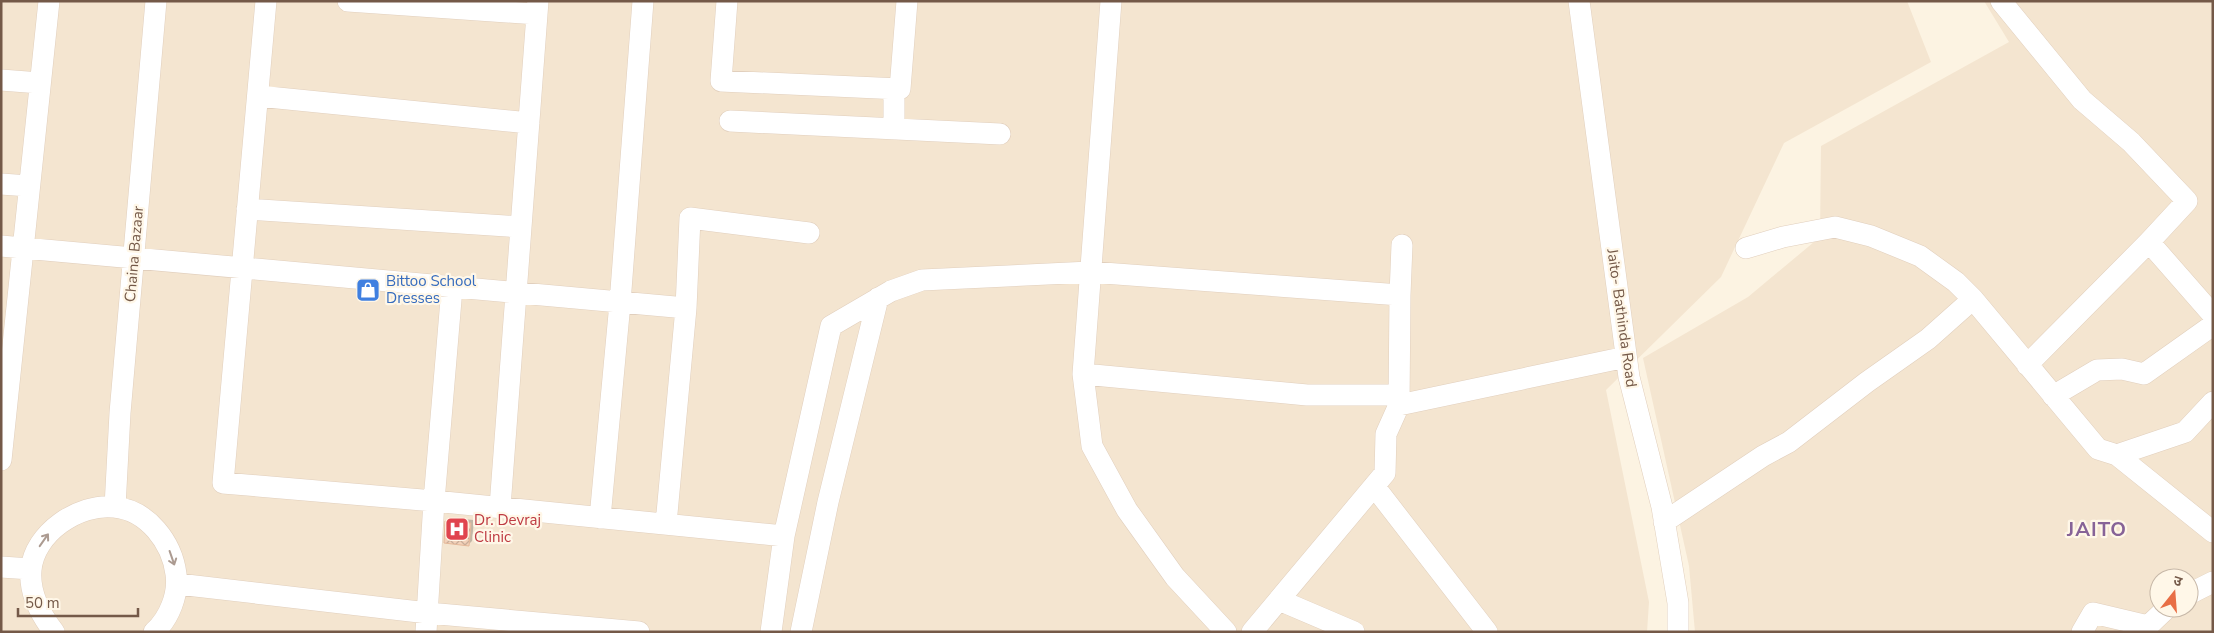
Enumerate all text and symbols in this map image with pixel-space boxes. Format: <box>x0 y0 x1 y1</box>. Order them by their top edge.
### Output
street label: Chaina Bazaar <box>120 204 148 303</box>
street label: Jaito- Bathinda Road <box>1602 247 1642 388</box>
place label: Bittoo School Dresses <box>386 271 477 308</box>
shop icon: Bittoo School Dresses <box>355 277 381 303</box>
place label: Dr. Devraj Clinic <box>474 510 541 547</box>
hospital icon: Dr. Devraj Clinic <box>444 516 470 542</box>
district label: JAITO <box>2066 516 2127 543</box>
one-way arrow <box>39 533 49 547</box>
one-way arrow <box>168 550 177 565</box>
north arrow <box>2149 568 2199 618</box>
text: उ <box>2171 571 2185 592</box>
scale bar <box>18 586 138 618</box>
text: 50 m <box>25 593 60 613</box>

